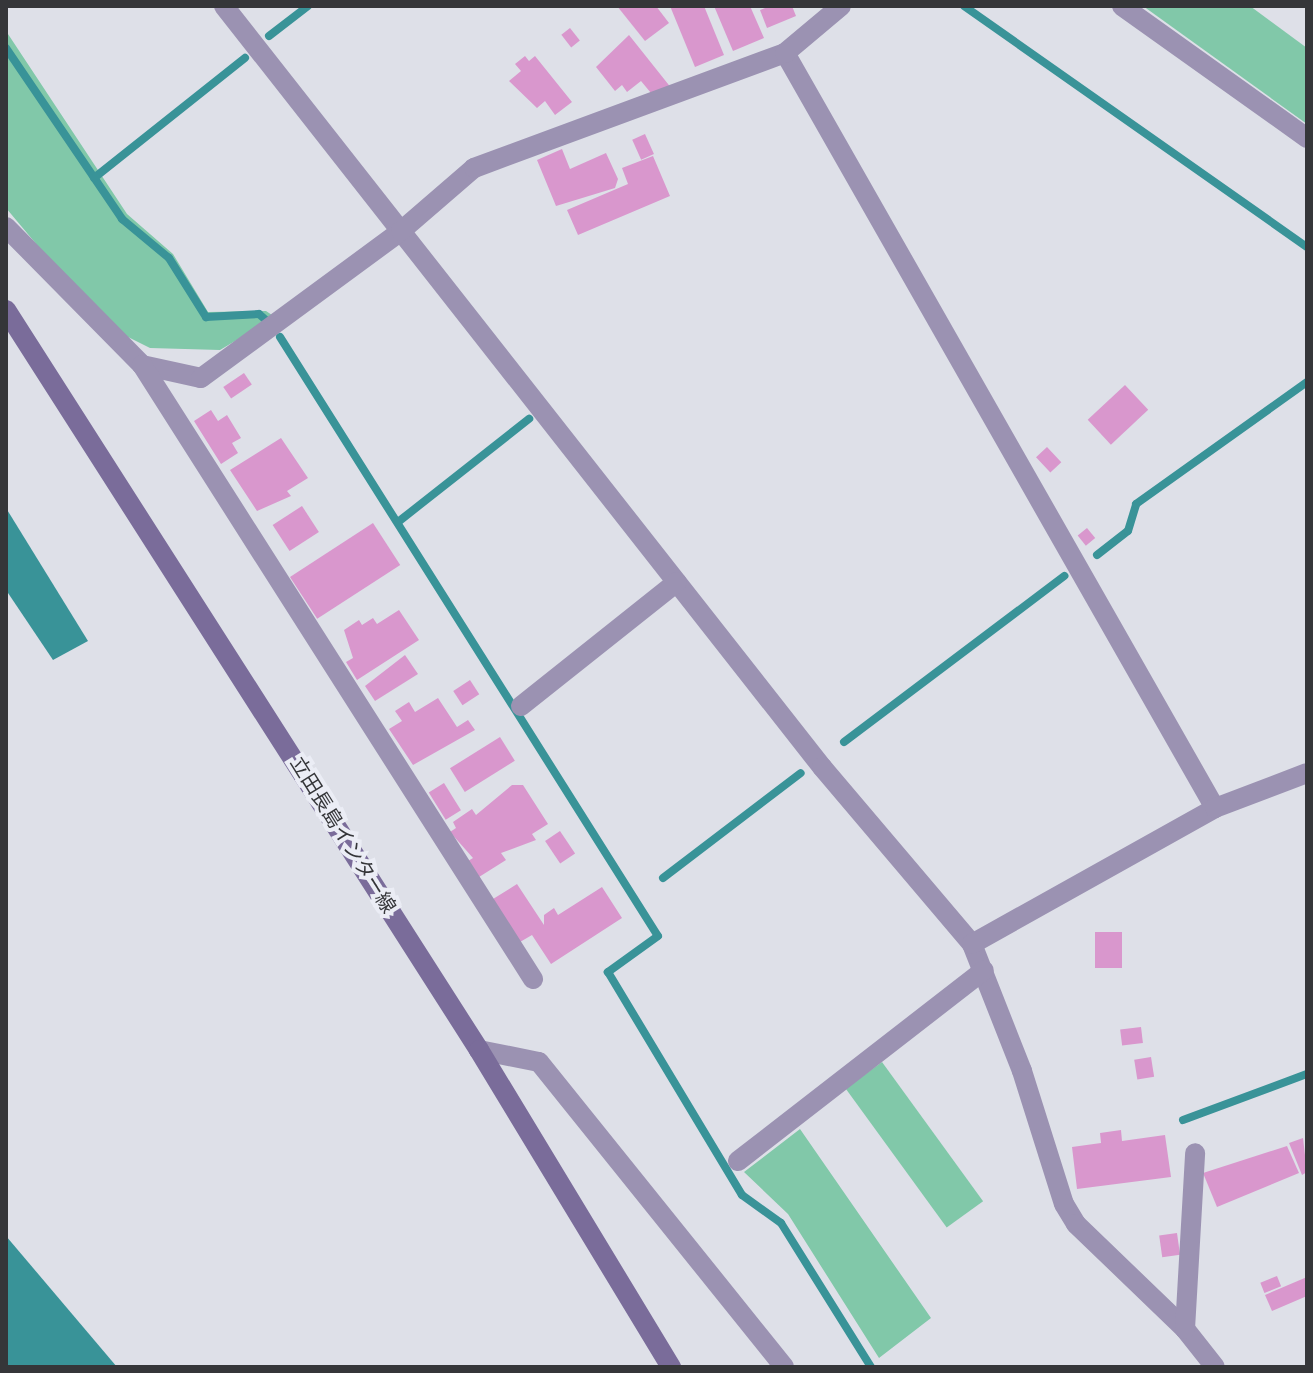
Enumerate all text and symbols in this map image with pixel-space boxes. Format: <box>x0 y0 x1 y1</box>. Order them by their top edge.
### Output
street label: 立田長島インター線 <box>285 752 401 918</box>

